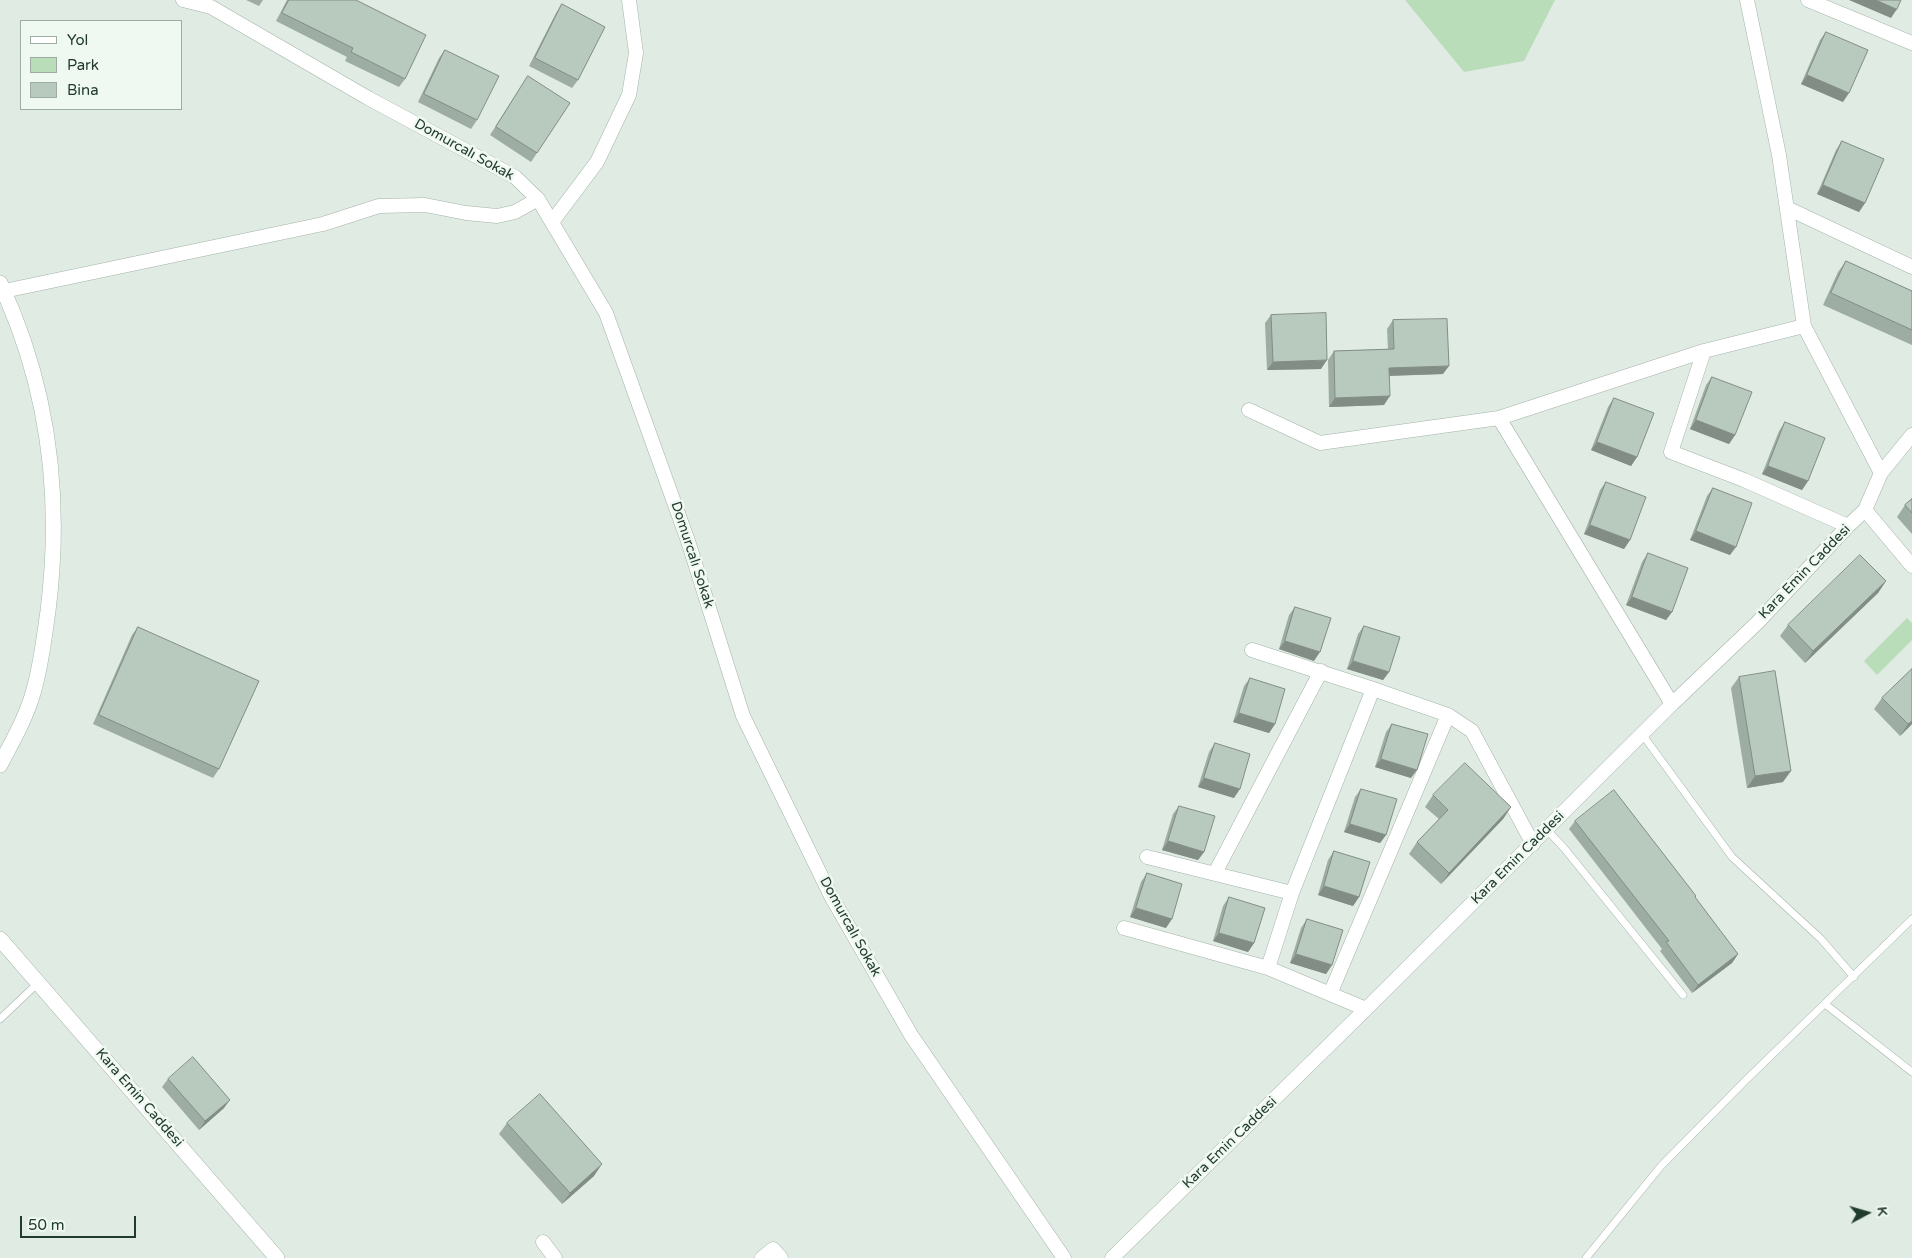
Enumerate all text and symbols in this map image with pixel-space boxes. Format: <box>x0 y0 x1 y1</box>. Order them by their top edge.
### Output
legend <box>20 20 182 110</box>
text: Yol <box>67 31 88 49</box>
text: Park <box>67 56 99 74</box>
text: Bina <box>67 81 99 99</box>
street label: Domurcalı Sokak <box>411 116 517 184</box>
street label: Domurcalı Sokak <box>667 499 717 611</box>
street label: Kara Emin Caddesi <box>1756 521 1854 623</box>
street label: Kara Emin Caddesi <box>1468 808 1568 908</box>
street label: Domurcalı Sokak <box>816 874 884 980</box>
street label: Kara Emin Caddesi <box>92 1045 186 1151</box>
street label: Kara Emin Caddesi <box>1179 1094 1281 1192</box>
north arrow <box>1842 1188 1892 1238</box>
scale bar <box>22 1206 139 1238</box>
text: K <box>1873 1206 1891 1217</box>
text: 50 m <box>28 1216 65 1234</box>

